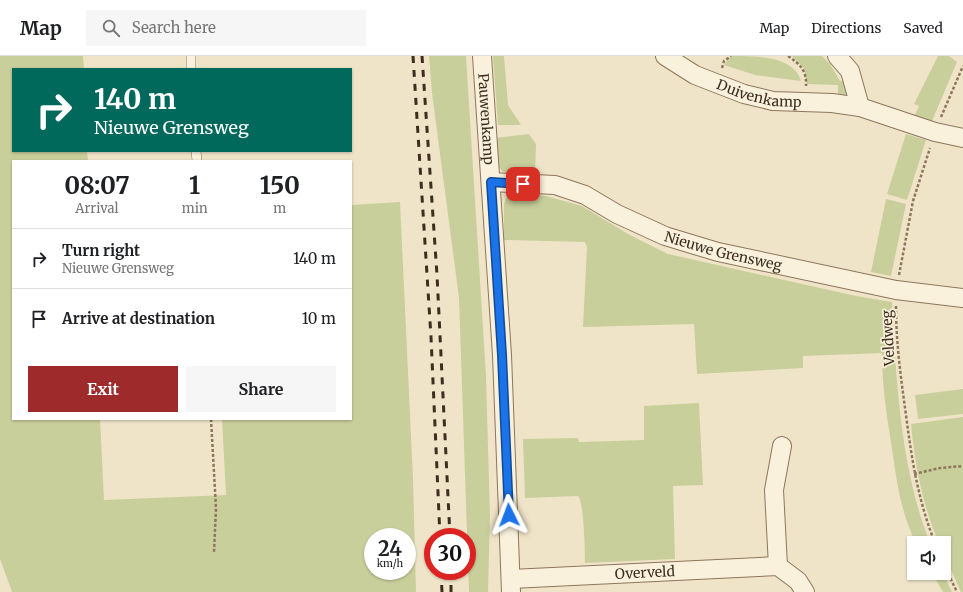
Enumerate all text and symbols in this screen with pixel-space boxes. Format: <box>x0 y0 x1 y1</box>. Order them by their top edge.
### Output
search box <box>86 10 366 46</box>
text: Map <box>20 16 62 40</box>
icon: search <box>100 17 122 39</box>
text: Search here <box>132 18 216 37</box>
text: Map <box>759 19 789 37</box>
text: Directions <box>811 19 881 37</box>
text: Saved <box>903 19 943 37</box>
street label: Pauwenkamp <box>474 72 498 166</box>
street label: Duivenkamp <box>714 75 802 111</box>
text: 140 m <box>94 81 176 117</box>
icon: right <box>28 84 80 136</box>
text: Nieuwe Grensweg <box>94 116 249 139</box>
pin <box>506 167 540 201</box>
text: 08:07 <box>64 170 130 201</box>
text: 1 <box>189 170 200 201</box>
text: 150 <box>260 170 300 201</box>
icon: arrive <box>512 173 534 195</box>
text: Arrival <box>75 200 119 217</box>
text: min <box>182 200 208 217</box>
text: m <box>273 200 286 217</box>
street label: Nieuwe Grensweg <box>662 227 784 275</box>
text: Turn right <box>62 241 140 260</box>
icon: right <box>28 248 50 270</box>
text: 140 m <box>293 249 336 268</box>
text: Nieuwe Grensweg <box>62 260 174 277</box>
icon: arrive <box>28 308 50 330</box>
text: Arrive at destination <box>62 309 215 328</box>
text: 10 m <box>302 309 336 328</box>
street label: Veldweg <box>878 309 899 367</box>
button: Exit <box>28 366 178 412</box>
button: Share <box>186 366 336 412</box>
position arrow <box>488 494 530 536</box>
speed limit sign: 30 <box>424 528 476 580</box>
text: 24 <box>378 536 402 561</box>
map controls <box>907 536 951 580</box>
button: sound <box>907 536 951 580</box>
text: km/h <box>377 557 403 570</box>
street label: Overveld <box>614 562 676 583</box>

